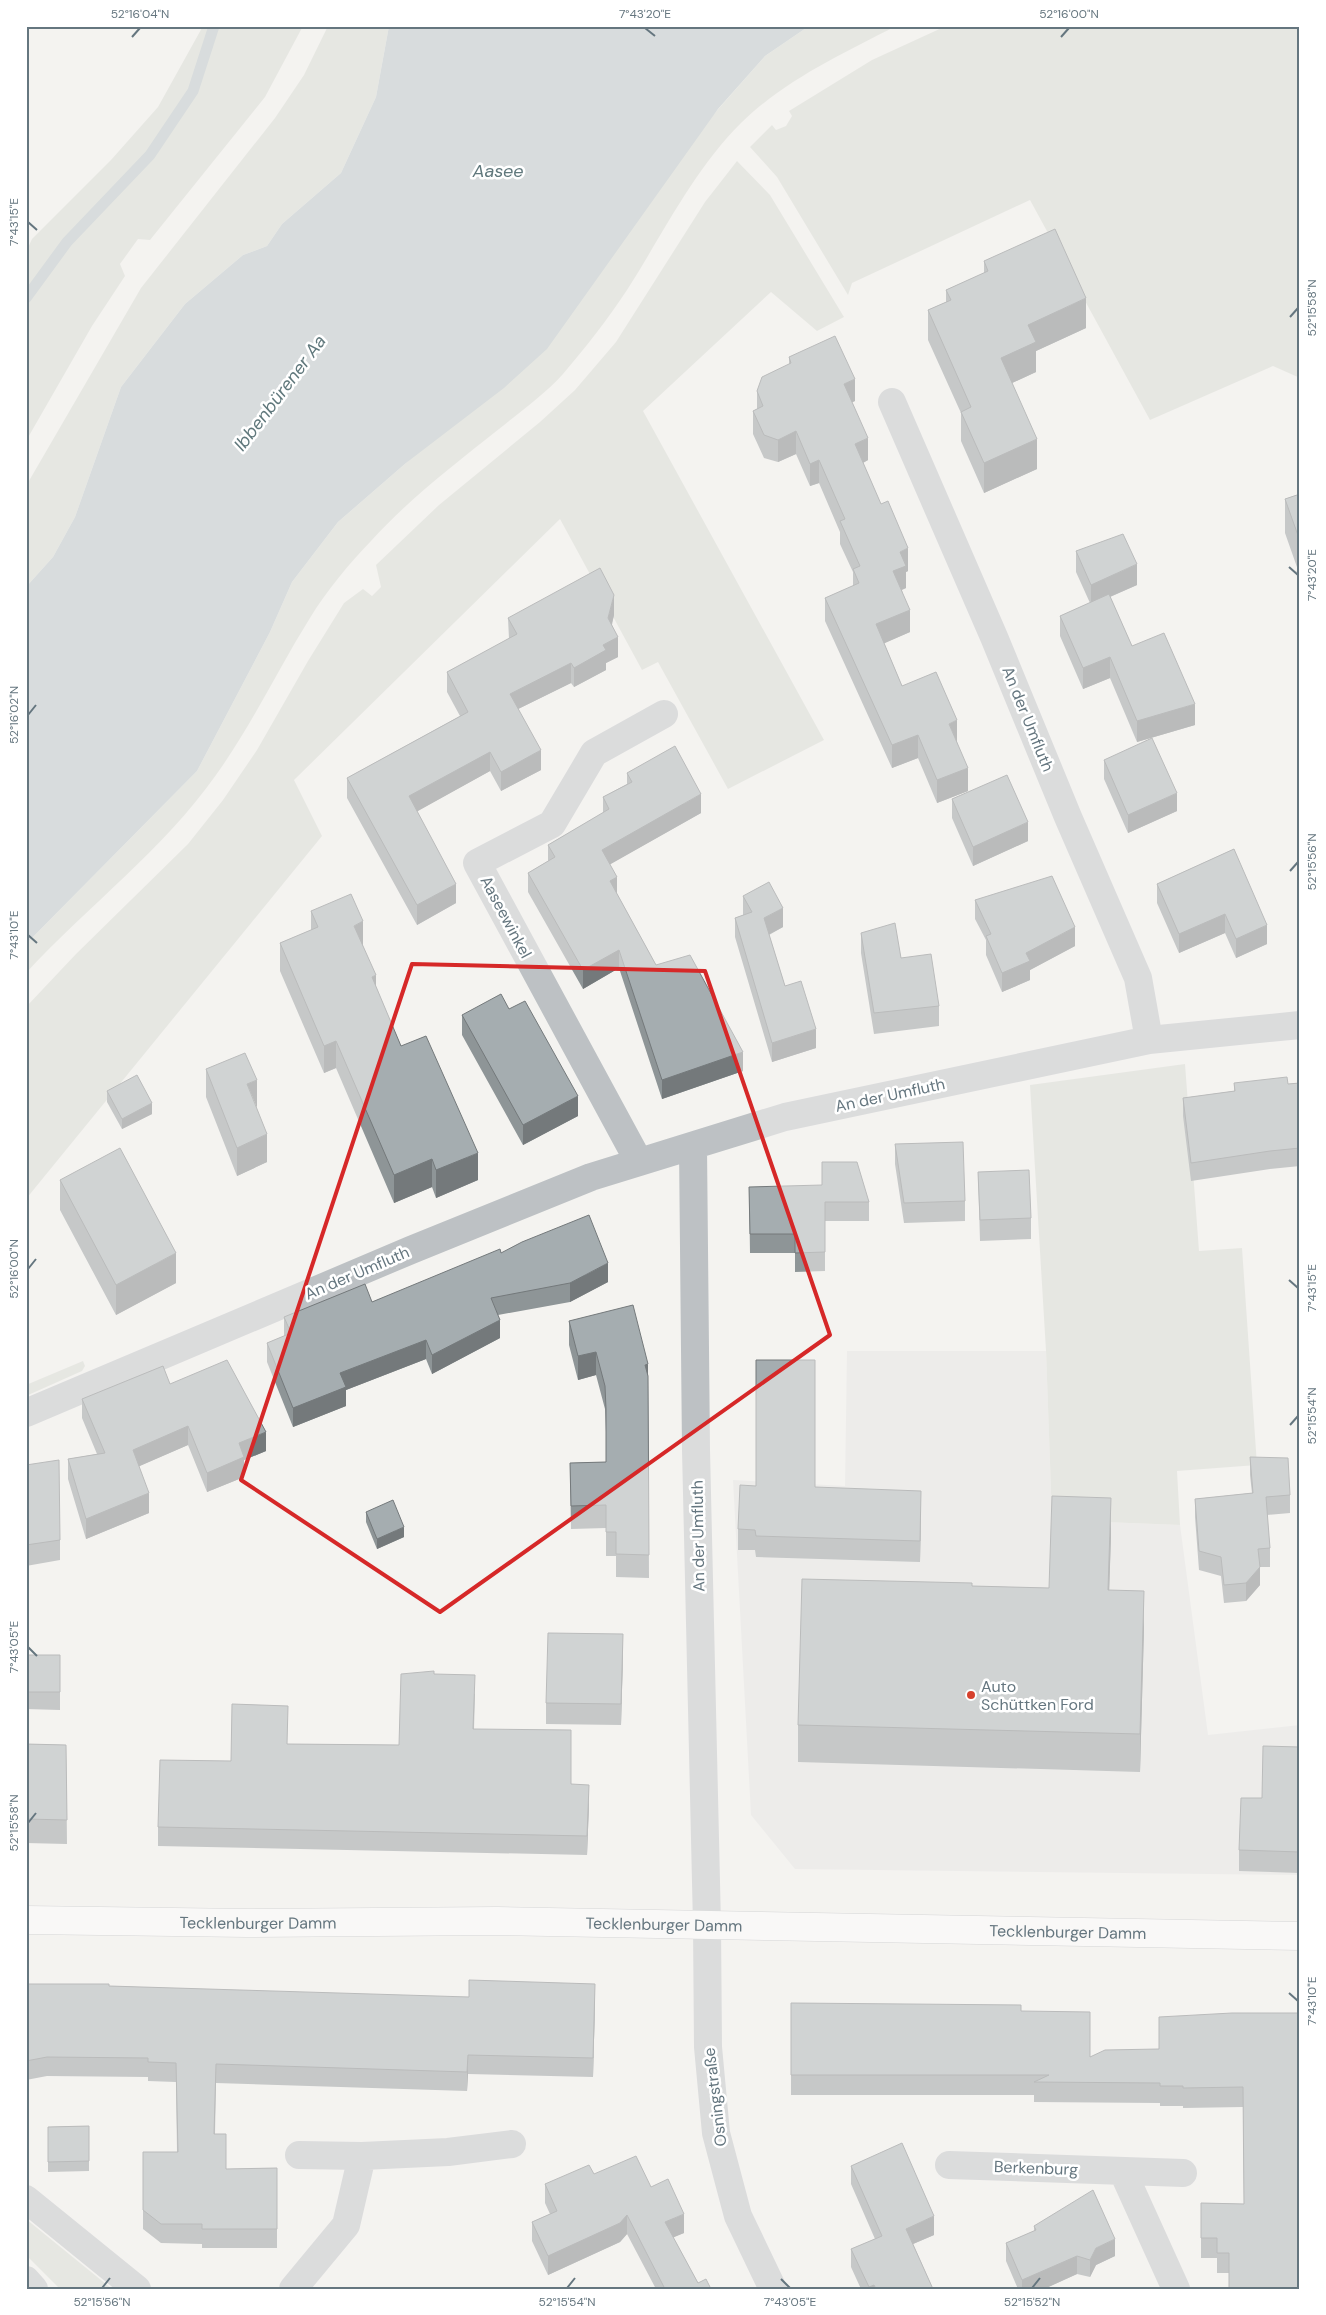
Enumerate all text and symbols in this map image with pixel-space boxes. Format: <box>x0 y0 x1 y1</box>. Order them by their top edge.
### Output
text: 52°16'04"N <box>111 6 169 22</box>
text: 7°43'20"E <box>619 6 671 22</box>
text: 52°16'00"N <box>1039 6 1099 22</box>
water label: Aasee <box>471 159 524 183</box>
text: 7°43'15"E <box>6 198 22 246</box>
text: 52°15'58"N <box>1304 280 1320 336</box>
water label: Ibbenbürener Aa <box>228 330 332 456</box>
text: 7°43'20"E <box>1304 549 1320 601</box>
street label: An der Umfluth <box>997 663 1059 775</box>
text: 52°16'02"N <box>6 686 22 744</box>
text: 52°15'56"N <box>1304 833 1320 891</box>
street label: Aaseewinkel <box>476 872 536 962</box>
text: 7°43'10"E <box>6 910 22 960</box>
street label: An der Umfluth <box>833 1073 947 1117</box>
text: 52°16'00"N <box>6 1239 22 1299</box>
street label: An der Umfluth <box>301 1242 413 1304</box>
text: 7°43'15"E <box>1304 1264 1320 1312</box>
text: 52°15'54"N <box>1304 1388 1320 1444</box>
street label: An der Umfluth <box>687 1480 709 1592</box>
text: 7°43'05"E <box>6 1621 22 1673</box>
place label: Auto Schüttken Ford <box>981 1676 1094 1715</box>
marker: Auto Schüttken Ford <box>965 1689 977 1701</box>
text: 52°15'58"N <box>6 1795 22 1851</box>
street label: Tecklenburger Damm <box>179 1912 336 1934</box>
street label: Tecklenburger Damm <box>585 1912 743 1936</box>
street label: Tecklenburger Damm <box>989 1920 1146 1944</box>
text: 7°43'10"E <box>1304 1976 1320 2026</box>
street label: Osningstraße <box>699 2046 731 2148</box>
street label: Berkenburg <box>994 2156 1079 2180</box>
text: 52°15'56"N <box>73 2294 131 2310</box>
text: 52°15'54"N <box>539 2294 595 2310</box>
text: 7°43'05"E <box>764 2294 816 2310</box>
text: 52°15'52"N <box>1004 2294 1060 2310</box>

